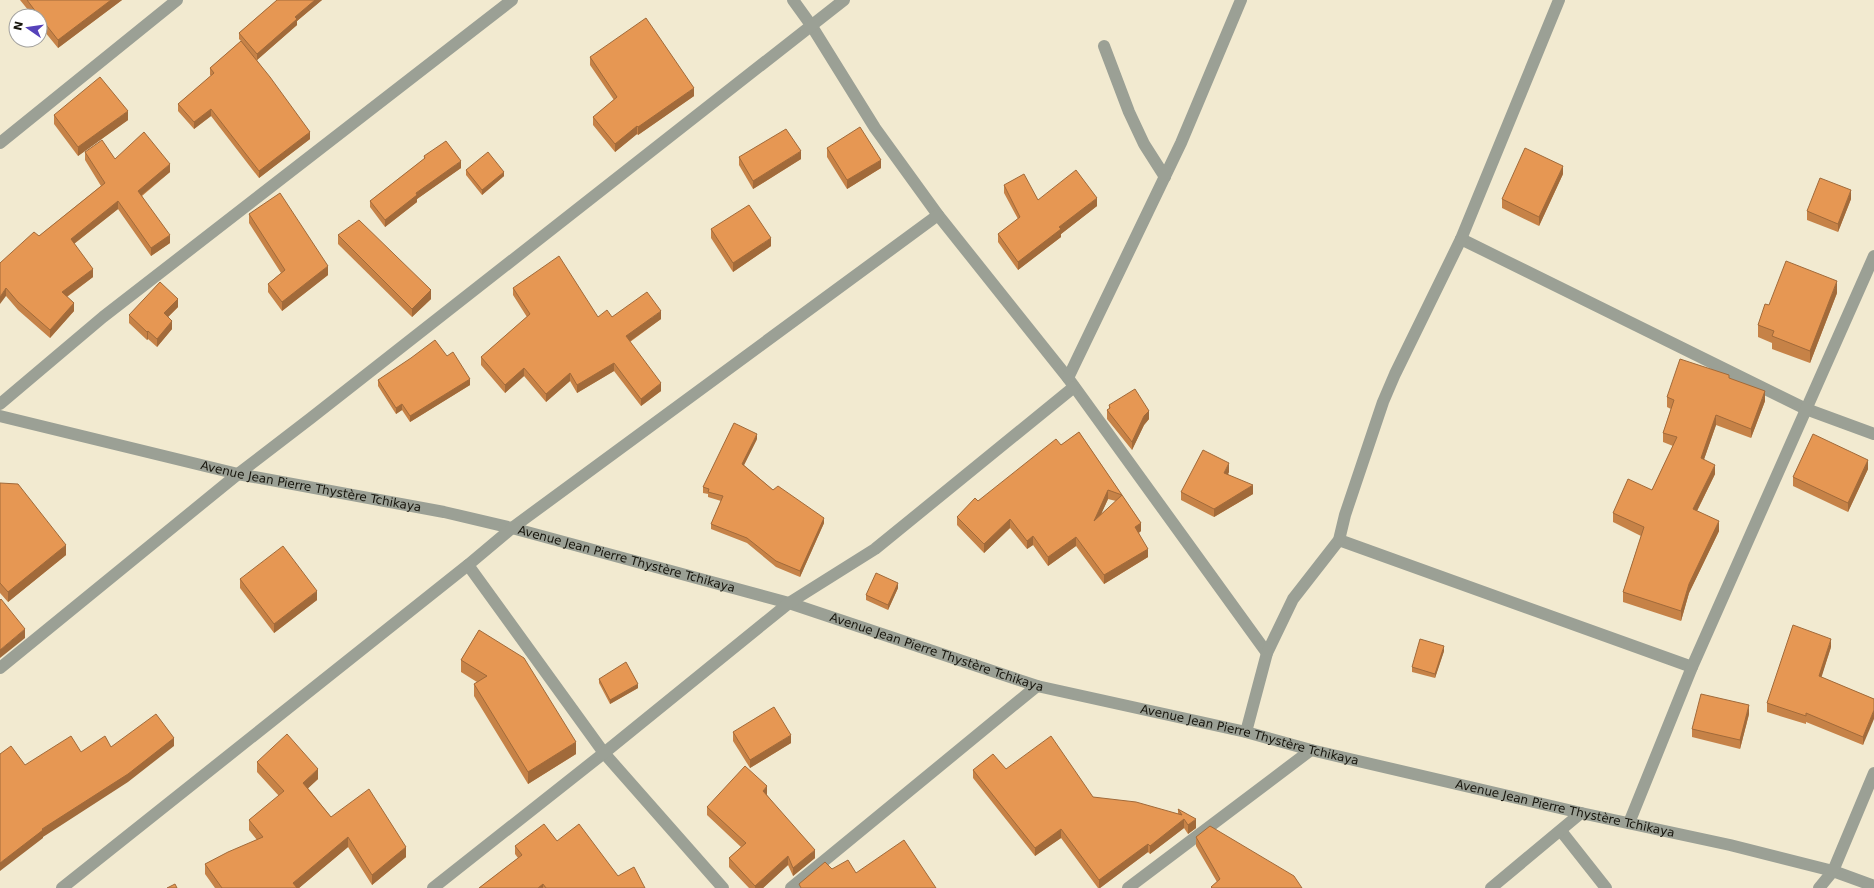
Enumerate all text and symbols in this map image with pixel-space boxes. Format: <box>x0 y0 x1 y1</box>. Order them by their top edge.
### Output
north arrow <box>8 8 48 48</box>
text: N <box>11 20 26 32</box>
street label: Avenue Jean Pierre Thystère Tchikaya <box>199 458 422 515</box>
street label: Avenue Jean Pierre Thystère Tchikaya <box>516 523 737 595</box>
street label: Avenue Jean Pierre Thystère Tchikaya <box>828 610 1045 694</box>
street label: Avenue Jean Pierre Thystère Tchikaya <box>1139 702 1360 768</box>
street label: Avenue Jean Pierre Thystère Tchikaya <box>1454 777 1676 840</box>

